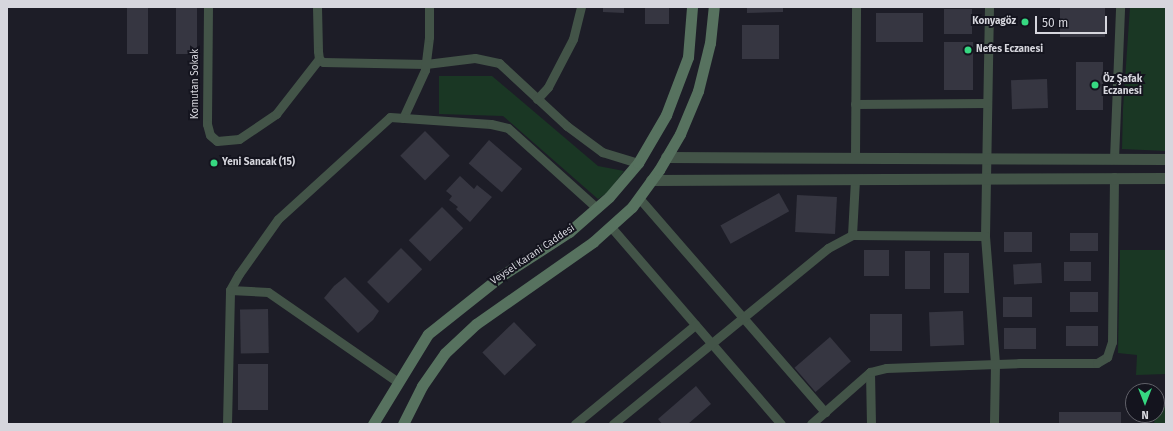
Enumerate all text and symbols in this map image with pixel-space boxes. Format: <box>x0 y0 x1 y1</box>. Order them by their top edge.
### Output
scale bar <box>1037 8 1109 34</box>
place label: Konyagöz <box>972 16 1016 28</box>
marker: Konyagöz <box>1019 16 1031 28</box>
text: 50 m <box>1042 16 1068 30</box>
place label: Nefes Eczanesi <box>976 44 1043 56</box>
marker: Nefes Eczanesi <box>963 45 973 55</box>
street label: Komutan Sokak <box>190 49 202 119</box>
place label: Öz Şafak Eczanesi <box>1103 73 1142 96</box>
marker: Öz Şafak Eczanesi <box>1090 80 1100 90</box>
place label: Yeni Sancak (15) <box>222 157 295 169</box>
marker: Yeni Sancak (15) <box>209 158 219 168</box>
street label: Veysel Karani Caddesi <box>489 222 577 288</box>
north arrow <box>1125 383 1165 423</box>
text: N <box>1141 408 1149 421</box>

